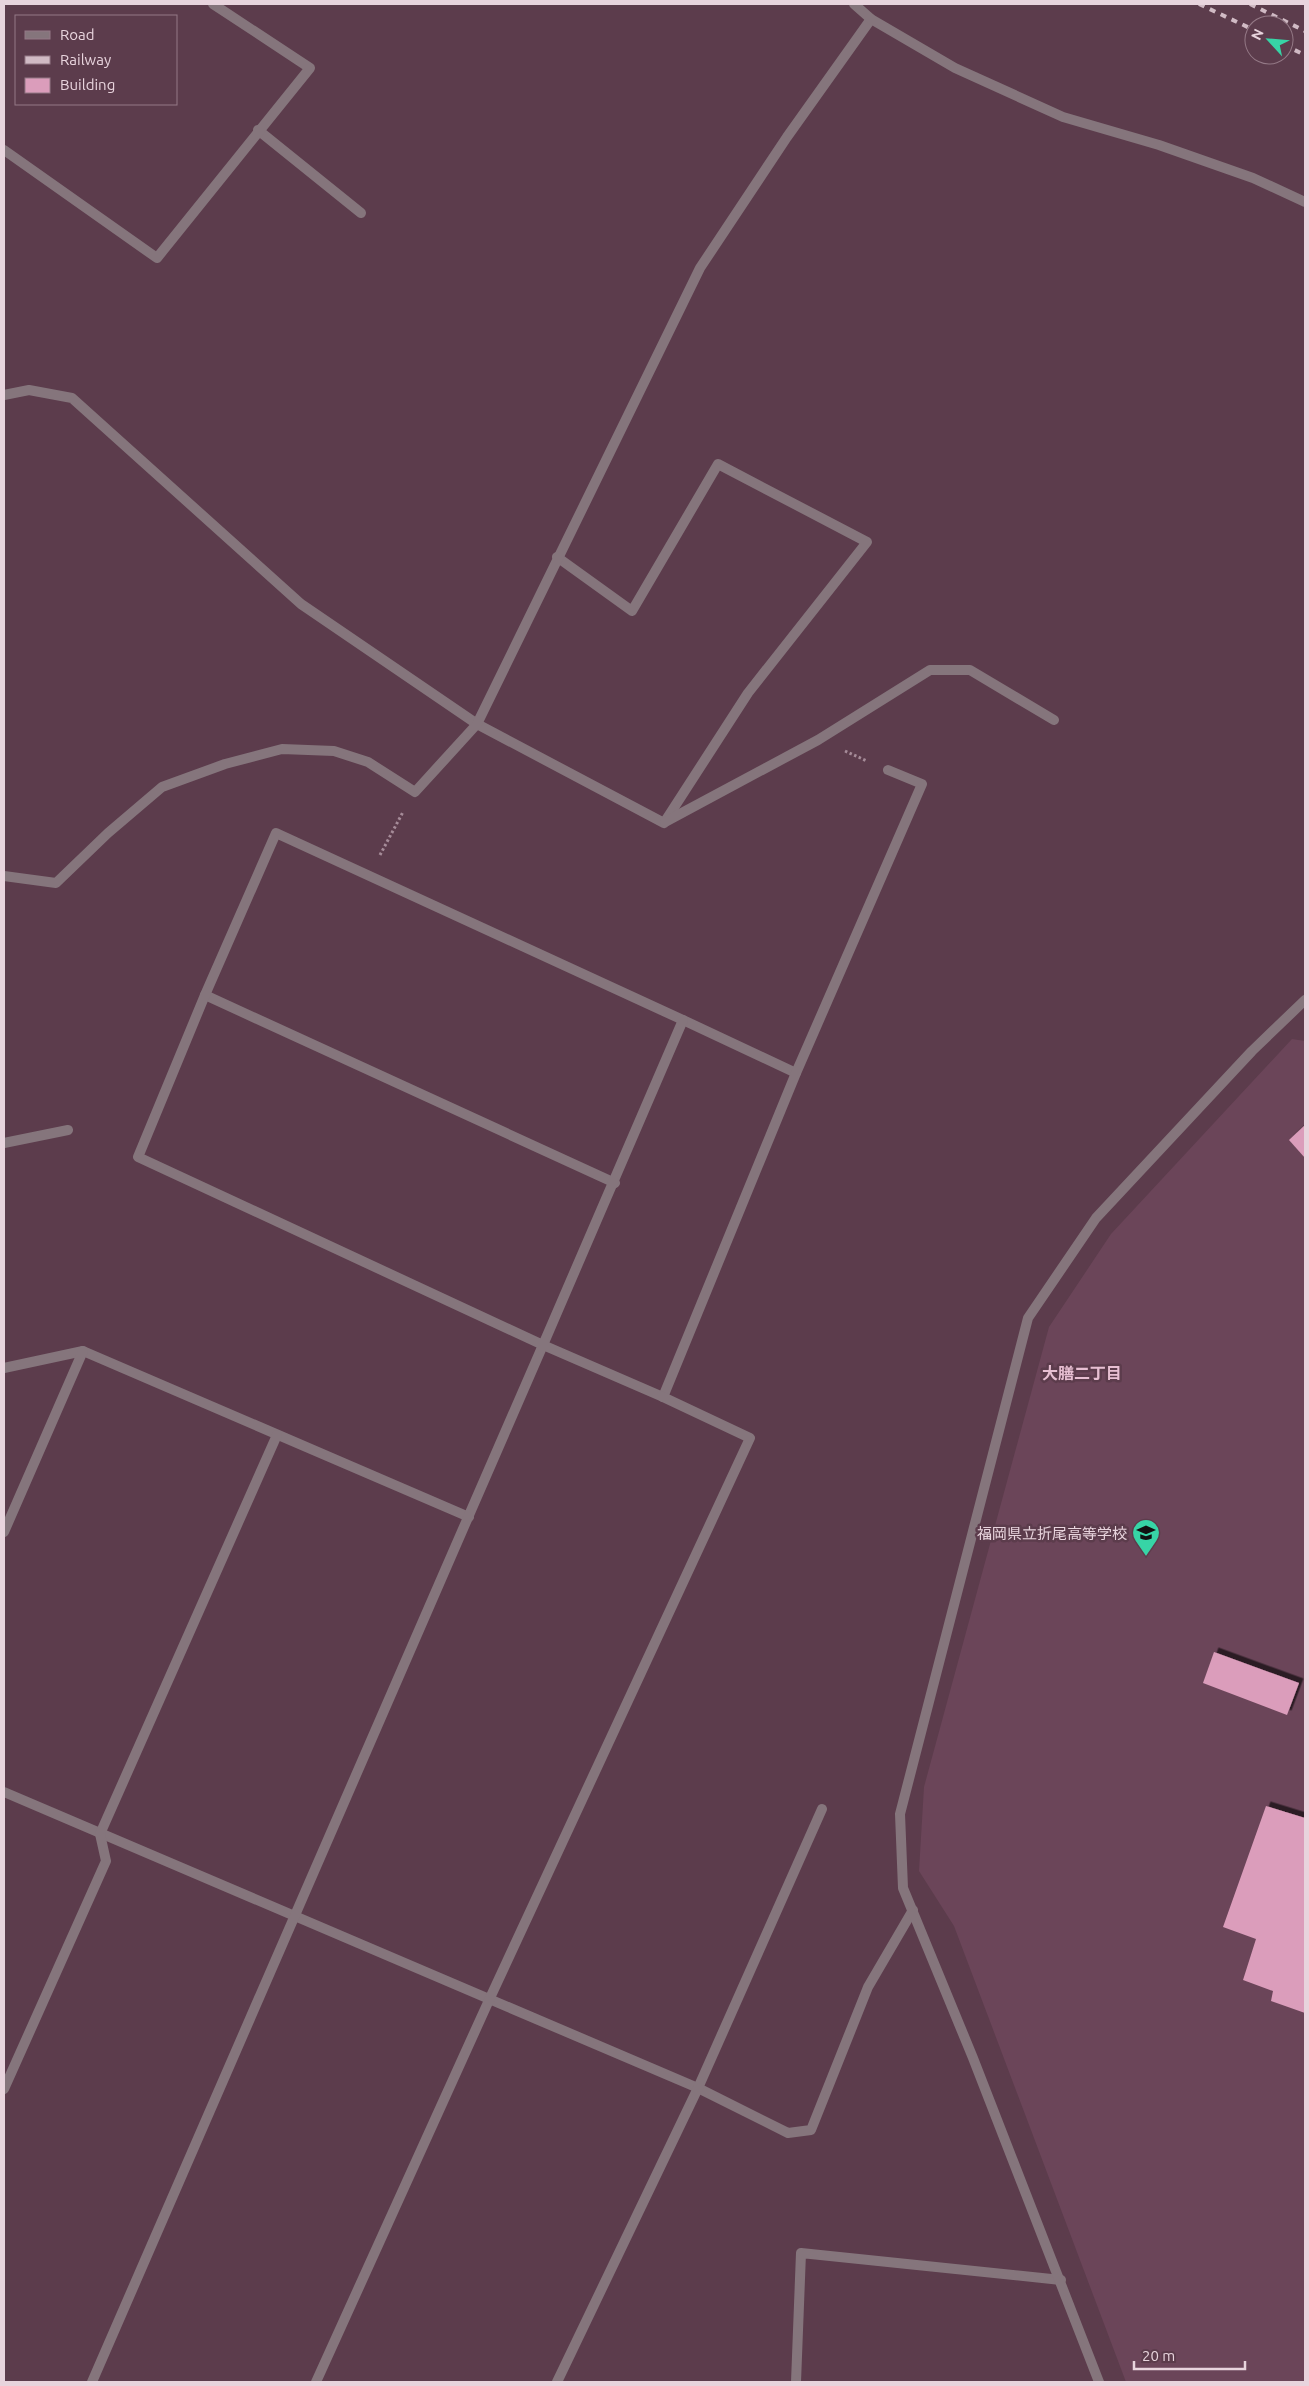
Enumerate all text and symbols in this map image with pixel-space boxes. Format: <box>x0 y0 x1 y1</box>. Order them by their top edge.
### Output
legend <box>15 15 178 105</box>
north arrow <box>1244 15 1294 65</box>
text: Road <box>60 26 95 43</box>
text: N <box>1248 26 1267 43</box>
text: Railway <box>60 51 111 68</box>
text: Building <box>60 76 115 93</box>
district label: 大膳二丁目 <box>1042 1364 1122 1382</box>
school or university icon: 福岡県立折尾高等学校 <box>1131 1518 1161 1557</box>
place label: 福岡県立折尾高等学校 <box>977 1525 1127 1542</box>
scale bar <box>1134 2338 1245 2370</box>
text: 20 m <box>1142 2347 1175 2364</box>

